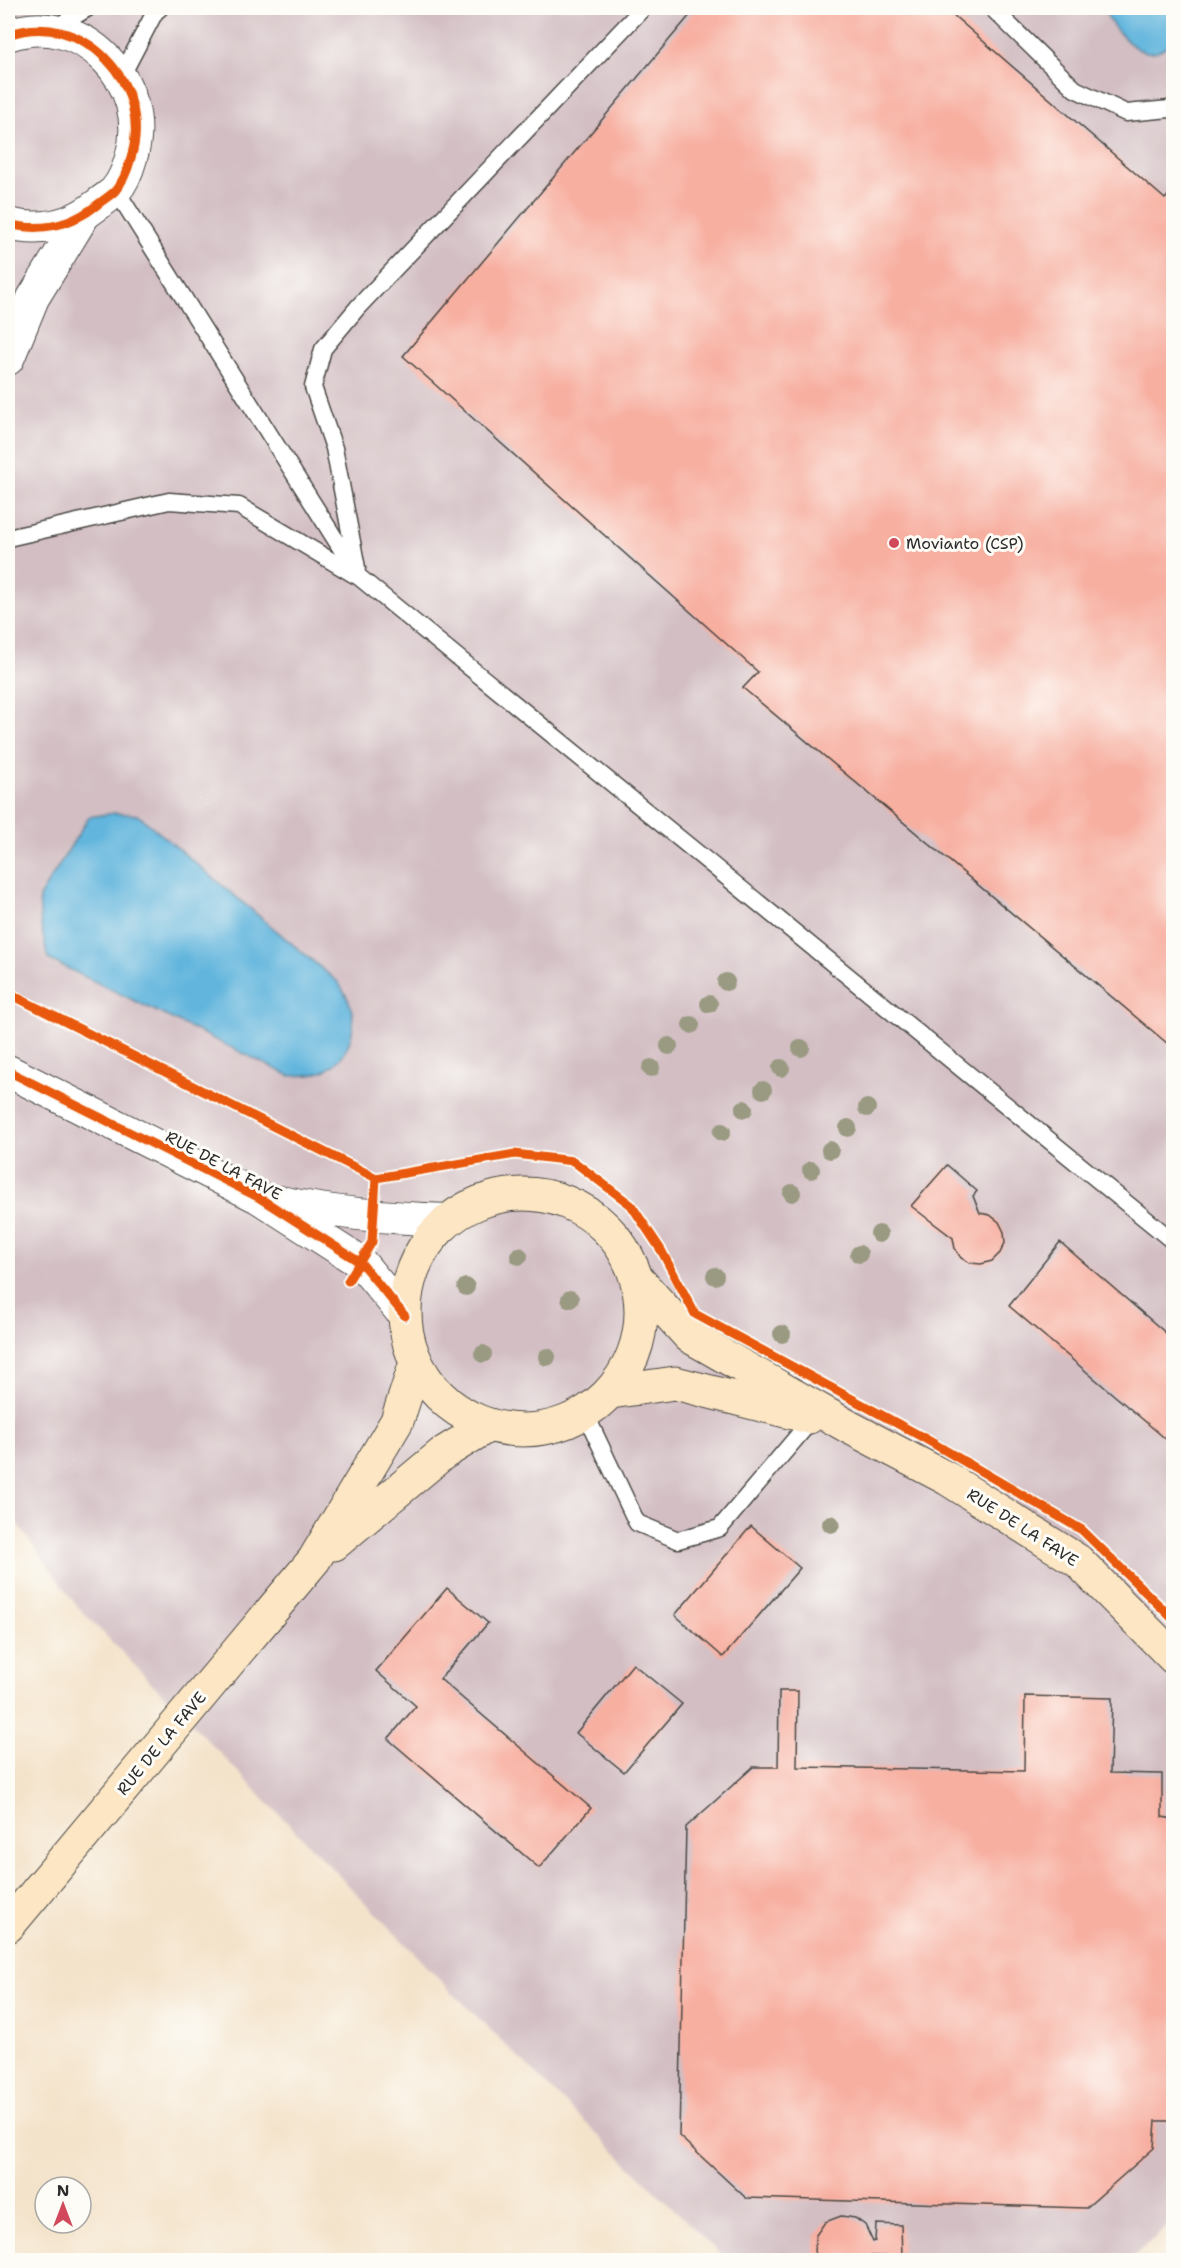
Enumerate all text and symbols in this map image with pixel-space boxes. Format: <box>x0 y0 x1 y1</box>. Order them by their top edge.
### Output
place label: Movianto (CSP) <box>906 533 1024 554</box>
marker: Movianto (CSP) <box>887 536 901 550</box>
street label: RUE DE LA FAVE <box>162 1126 286 1205</box>
street label: RUE DE LA FAVE <box>963 1484 1082 1571</box>
street label: RUE DE LA FAVE <box>112 1687 211 1799</box>
north arrow <box>33 2175 93 2235</box>
text: N <box>57 2180 69 2201</box>

